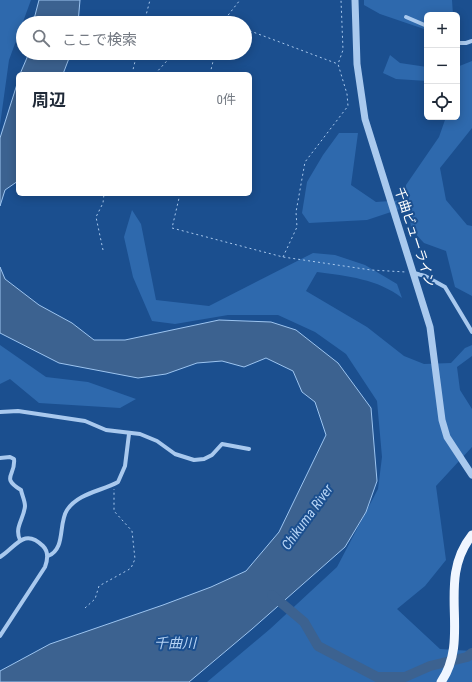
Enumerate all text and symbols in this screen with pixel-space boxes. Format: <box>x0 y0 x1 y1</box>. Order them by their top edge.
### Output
map controls <box>424 12 460 120</box>
button: + <box>424 12 460 48</box>
search box <box>16 16 252 60</box>
icon: search <box>30 27 52 49</box>
text: ここで検索 <box>62 31 137 49</box>
button: − <box>424 48 460 84</box>
button: locate <box>424 84 460 120</box>
text: 周辺 <box>32 90 66 110</box>
text: 0件 <box>217 92 236 107</box>
street label: 千曲ビューライン <box>392 185 438 289</box>
water label: Chikuma River <box>278 481 336 553</box>
water label: 千曲川 <box>154 635 198 651</box>

